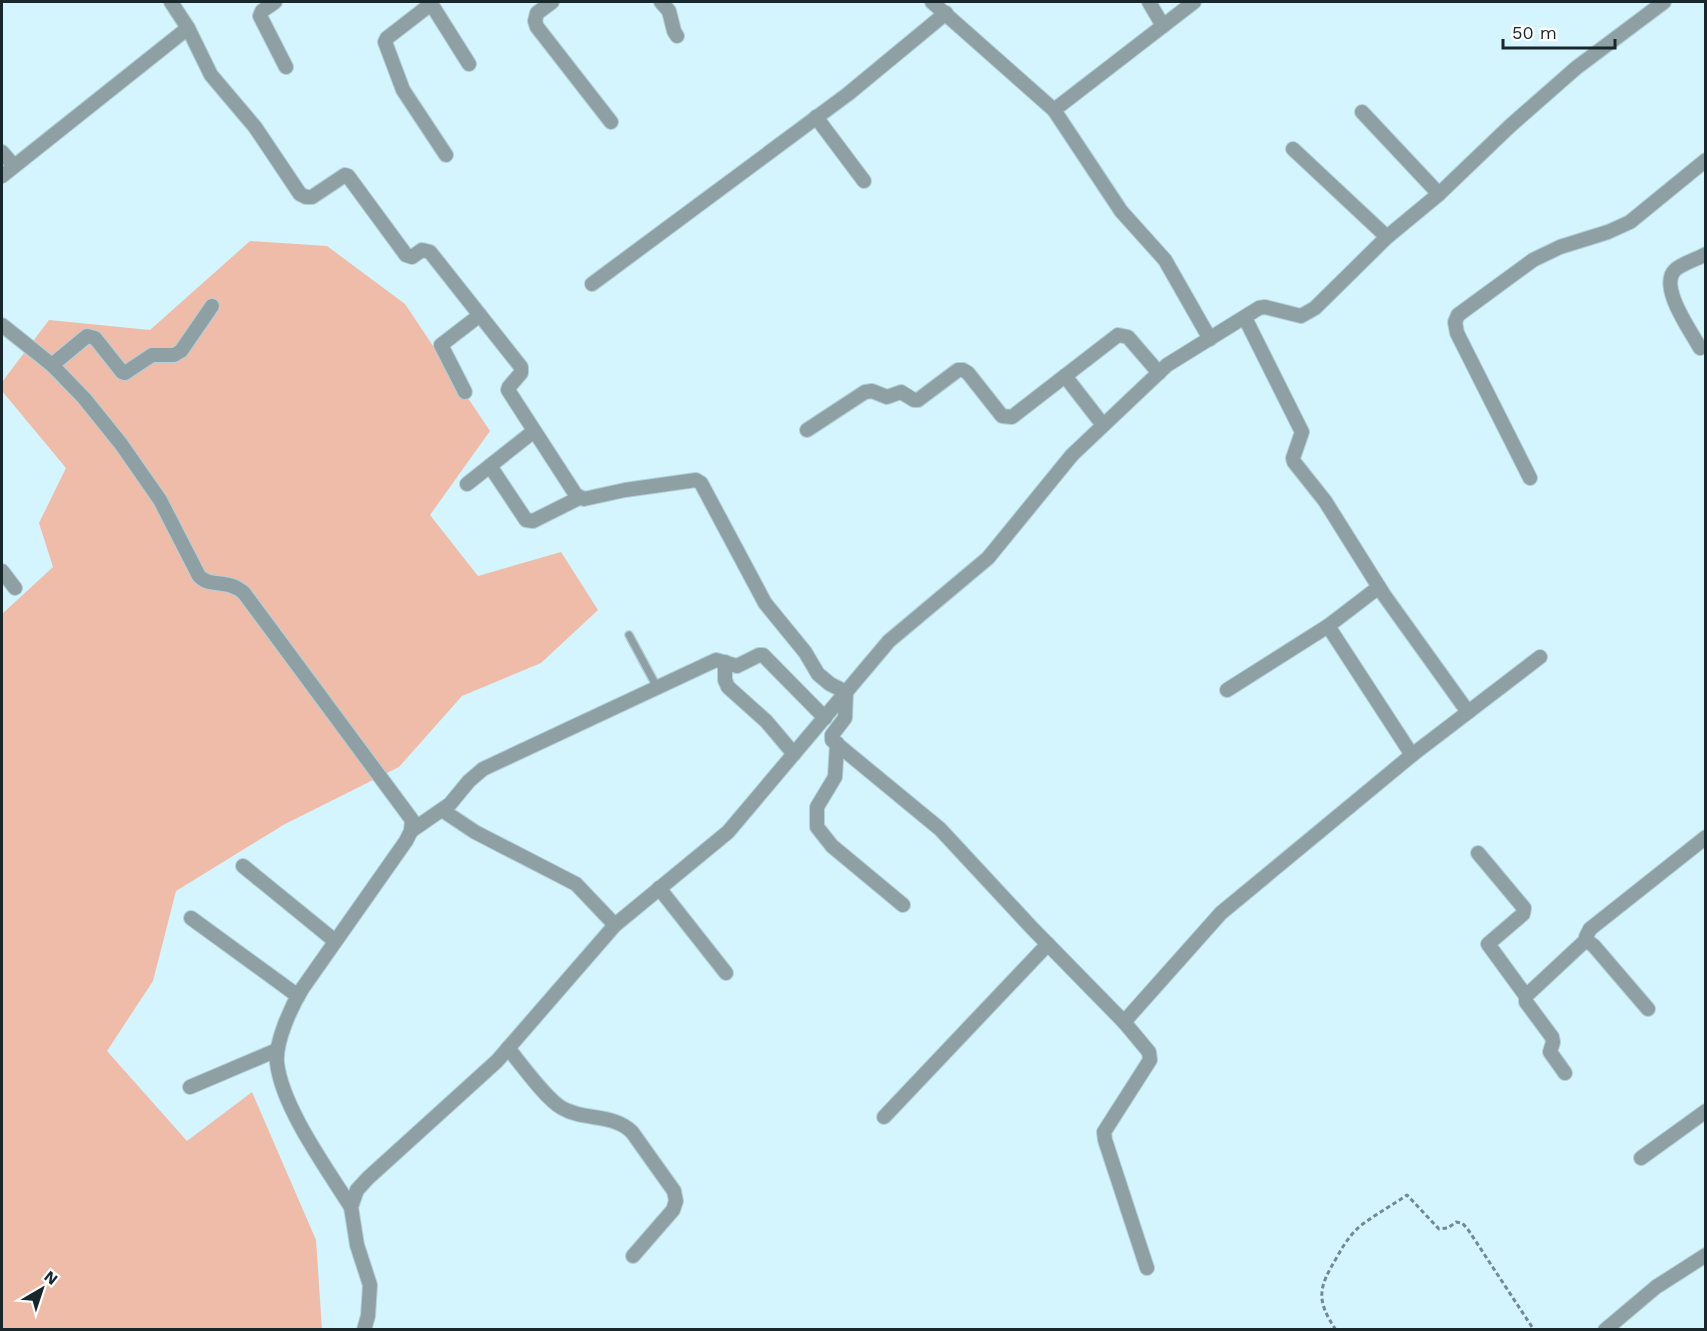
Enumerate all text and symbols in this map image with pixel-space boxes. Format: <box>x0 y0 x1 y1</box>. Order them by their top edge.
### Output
scale bar <box>1503 12 1616 50</box>
text: 50 m <box>1512 22 1557 43</box>
north arrow <box>12 1259 72 1319</box>
text: N <box>41 1267 62 1289</box>

